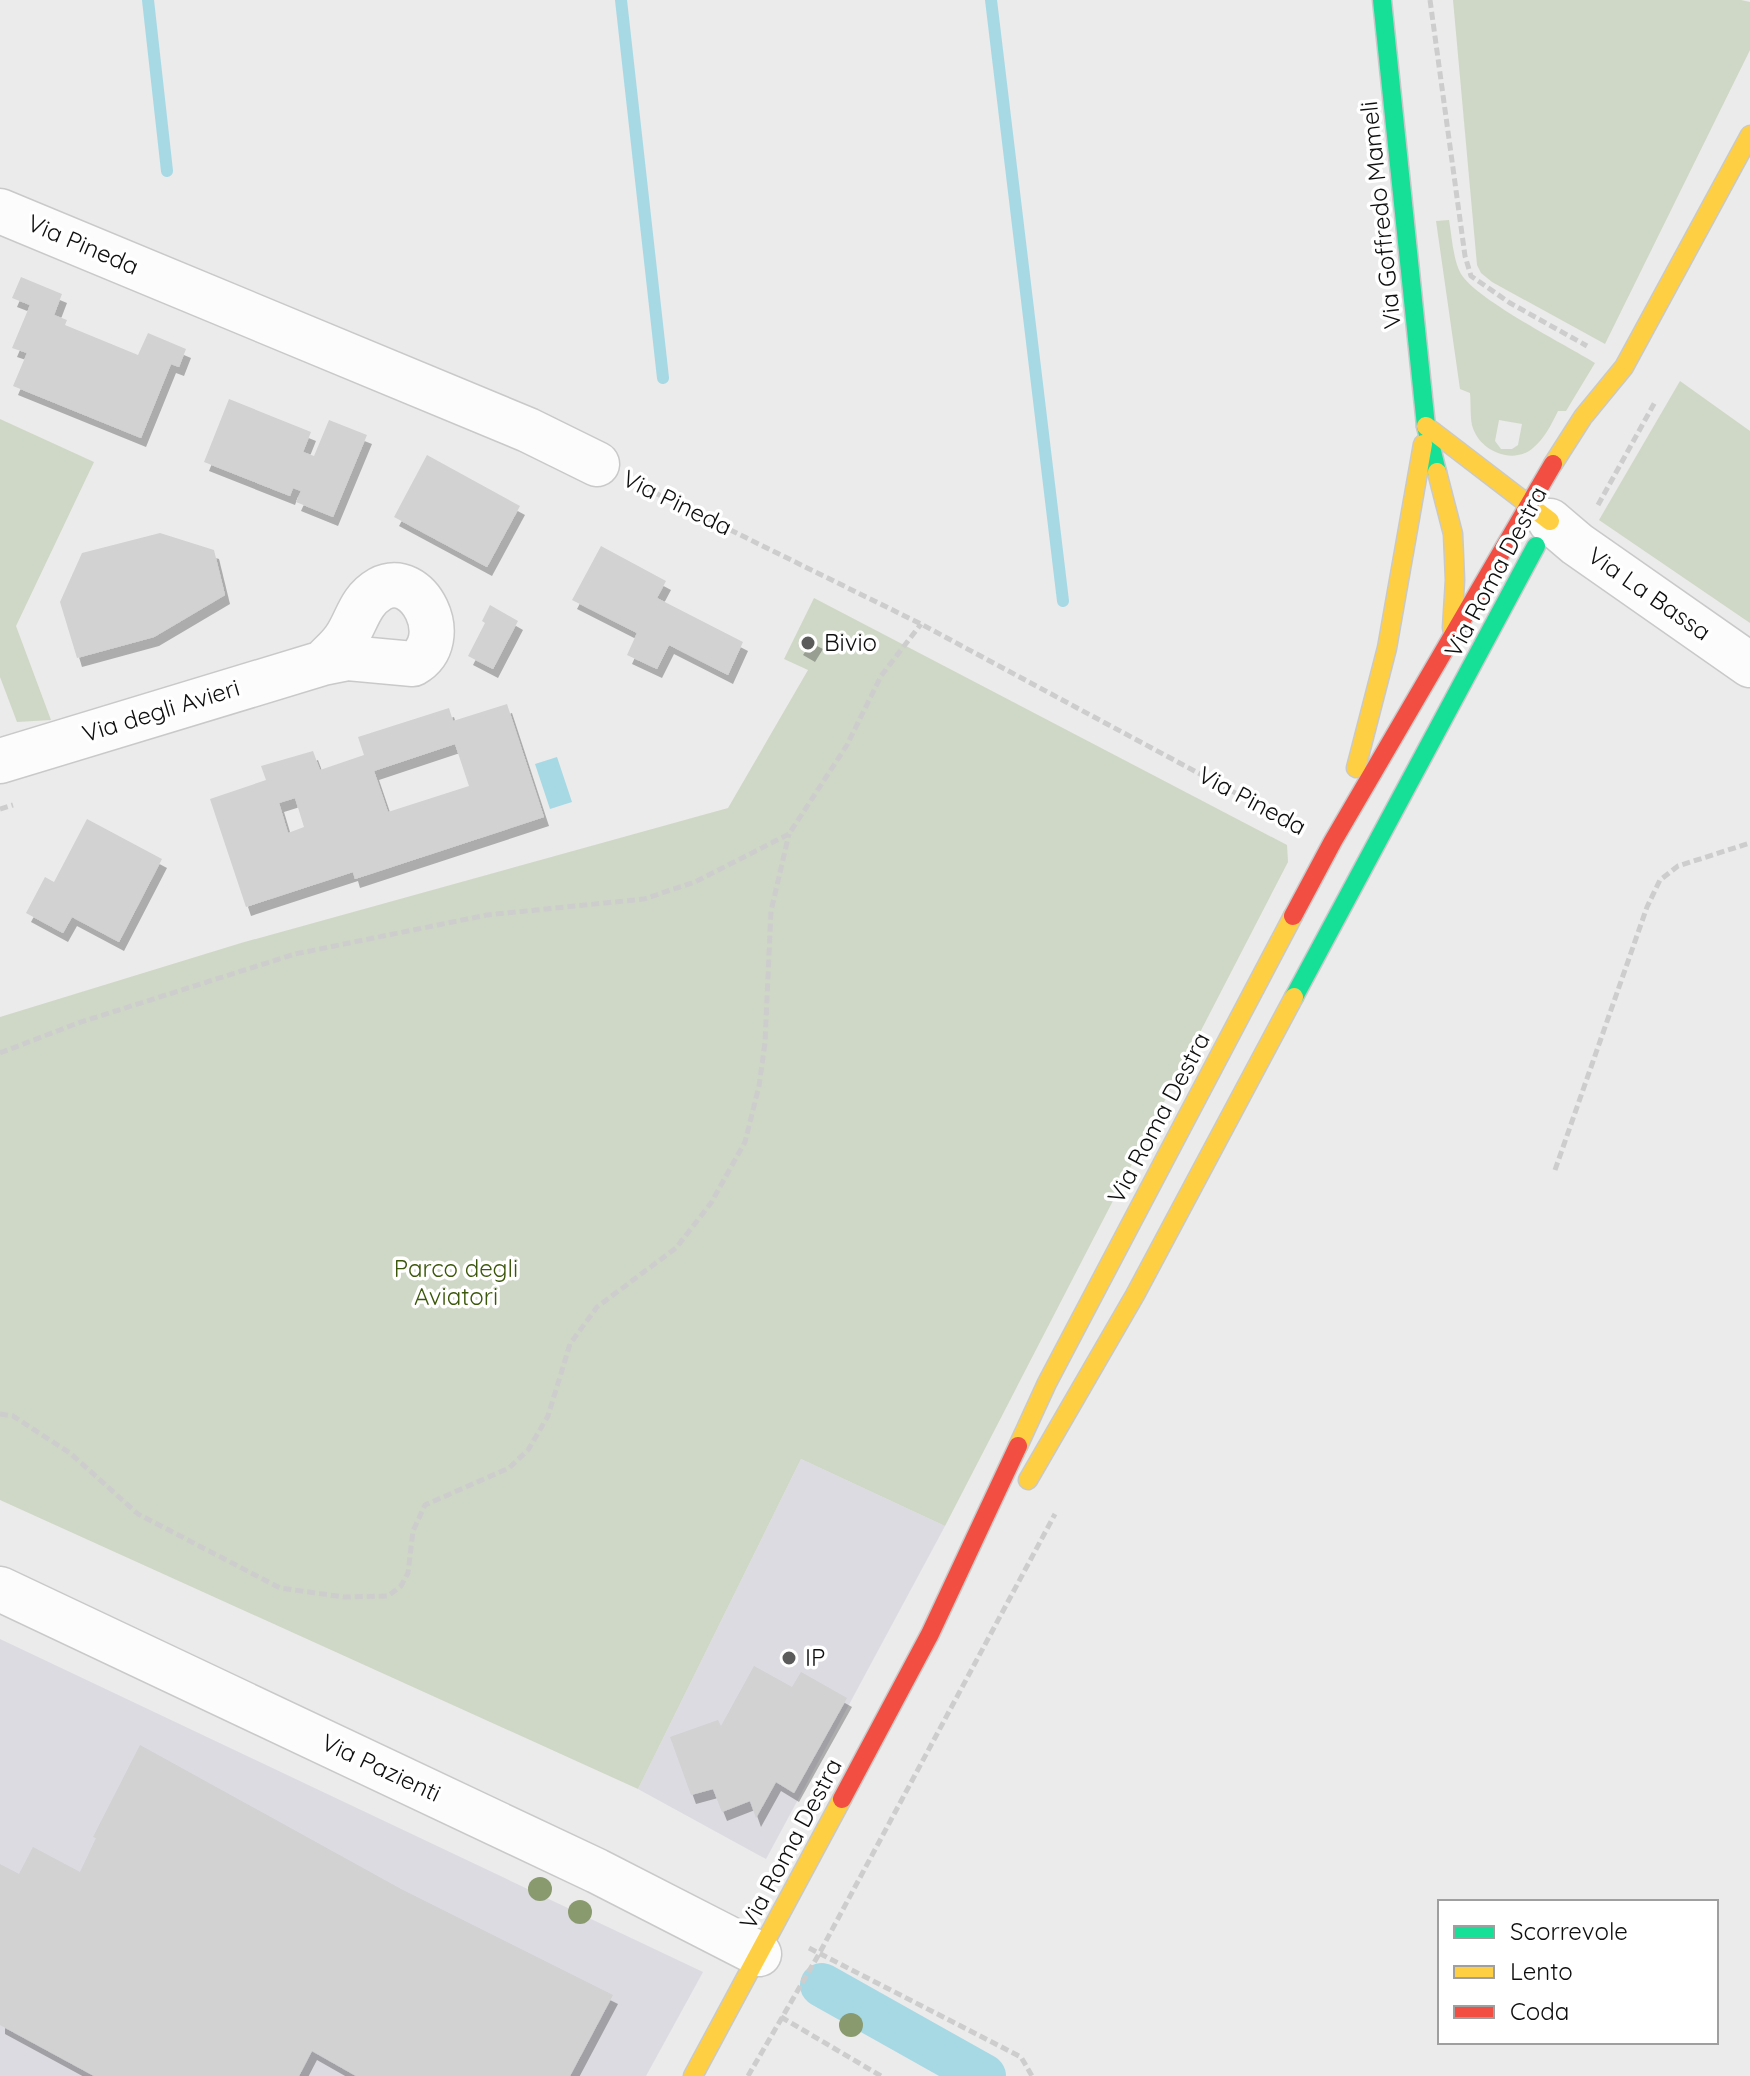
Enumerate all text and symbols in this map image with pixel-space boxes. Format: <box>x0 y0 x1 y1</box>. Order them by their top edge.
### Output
street label: Via Goffredo Mameli <box>1353 100 1407 331</box>
street label: Via Pineda <box>23 207 144 281</box>
street label: Via Pineda <box>618 463 737 541</box>
street label: Via Roma Destra <box>1437 481 1553 662</box>
street label: Via La Bassa <box>1582 540 1717 647</box>
place label: Bivio <box>824 627 877 657</box>
marker: Bivio <box>799 634 817 652</box>
street label: Via degli Avieri <box>78 672 243 748</box>
street label: Via Pineda <box>1193 759 1312 841</box>
street label: Via Roma Destra <box>1100 1027 1216 1208</box>
park label: Parco degli Aviatori <box>394 1253 518 1311</box>
place label: IP <box>805 1642 825 1672</box>
marker: IP <box>780 1649 798 1667</box>
street label: Via Pazienti <box>317 1726 446 1808</box>
street label: Via Roma Destra <box>732 1753 848 1934</box>
legend <box>1438 1900 1718 2044</box>
text: Scorrevole <box>1510 1916 1628 1946</box>
text: Lento <box>1510 1956 1573 1986</box>
text: Coda <box>1510 1996 1569 2026</box>

